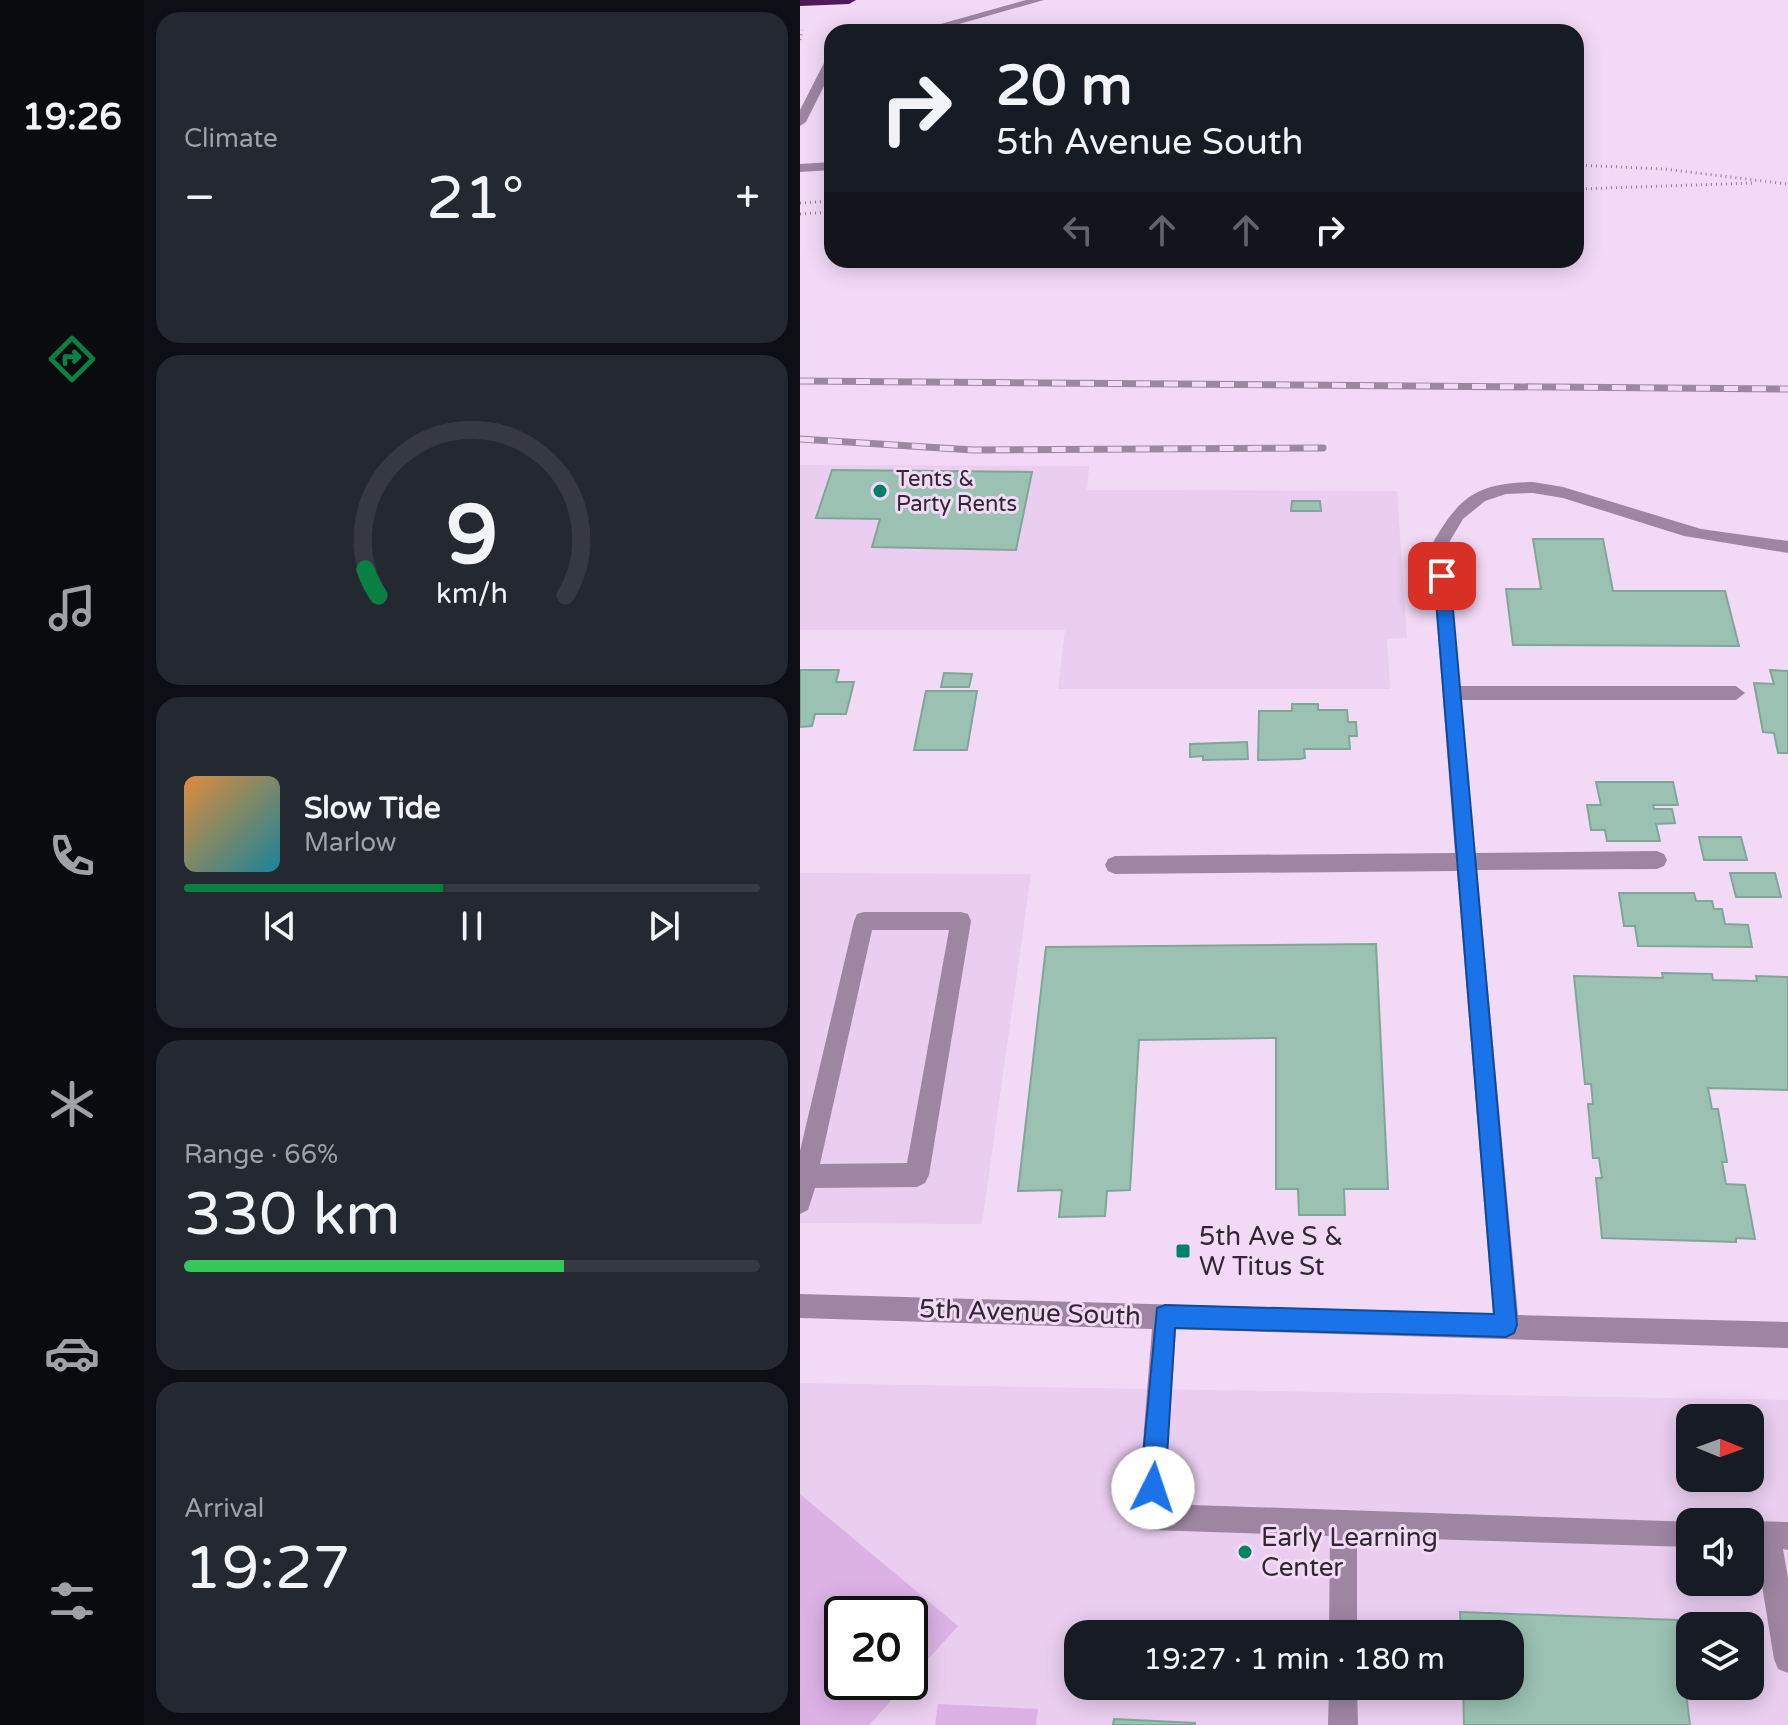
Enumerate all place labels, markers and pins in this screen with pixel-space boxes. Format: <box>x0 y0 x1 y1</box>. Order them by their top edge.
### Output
place label: Tents & Party Rents <box>896 466 1017 517</box>
marker: Tents & Party Rents <box>871 482 889 500</box>
pin <box>1408 542 1476 610</box>
place label: 5th Ave S & W Titus St <box>1199 1221 1343 1282</box>
marker: 5th Ave S & W Titus St <box>1174 1242 1192 1260</box>
place label: Early Learning Center <box>1261 1522 1438 1583</box>
marker: Early Learning Center <box>1236 1543 1254 1561</box>

